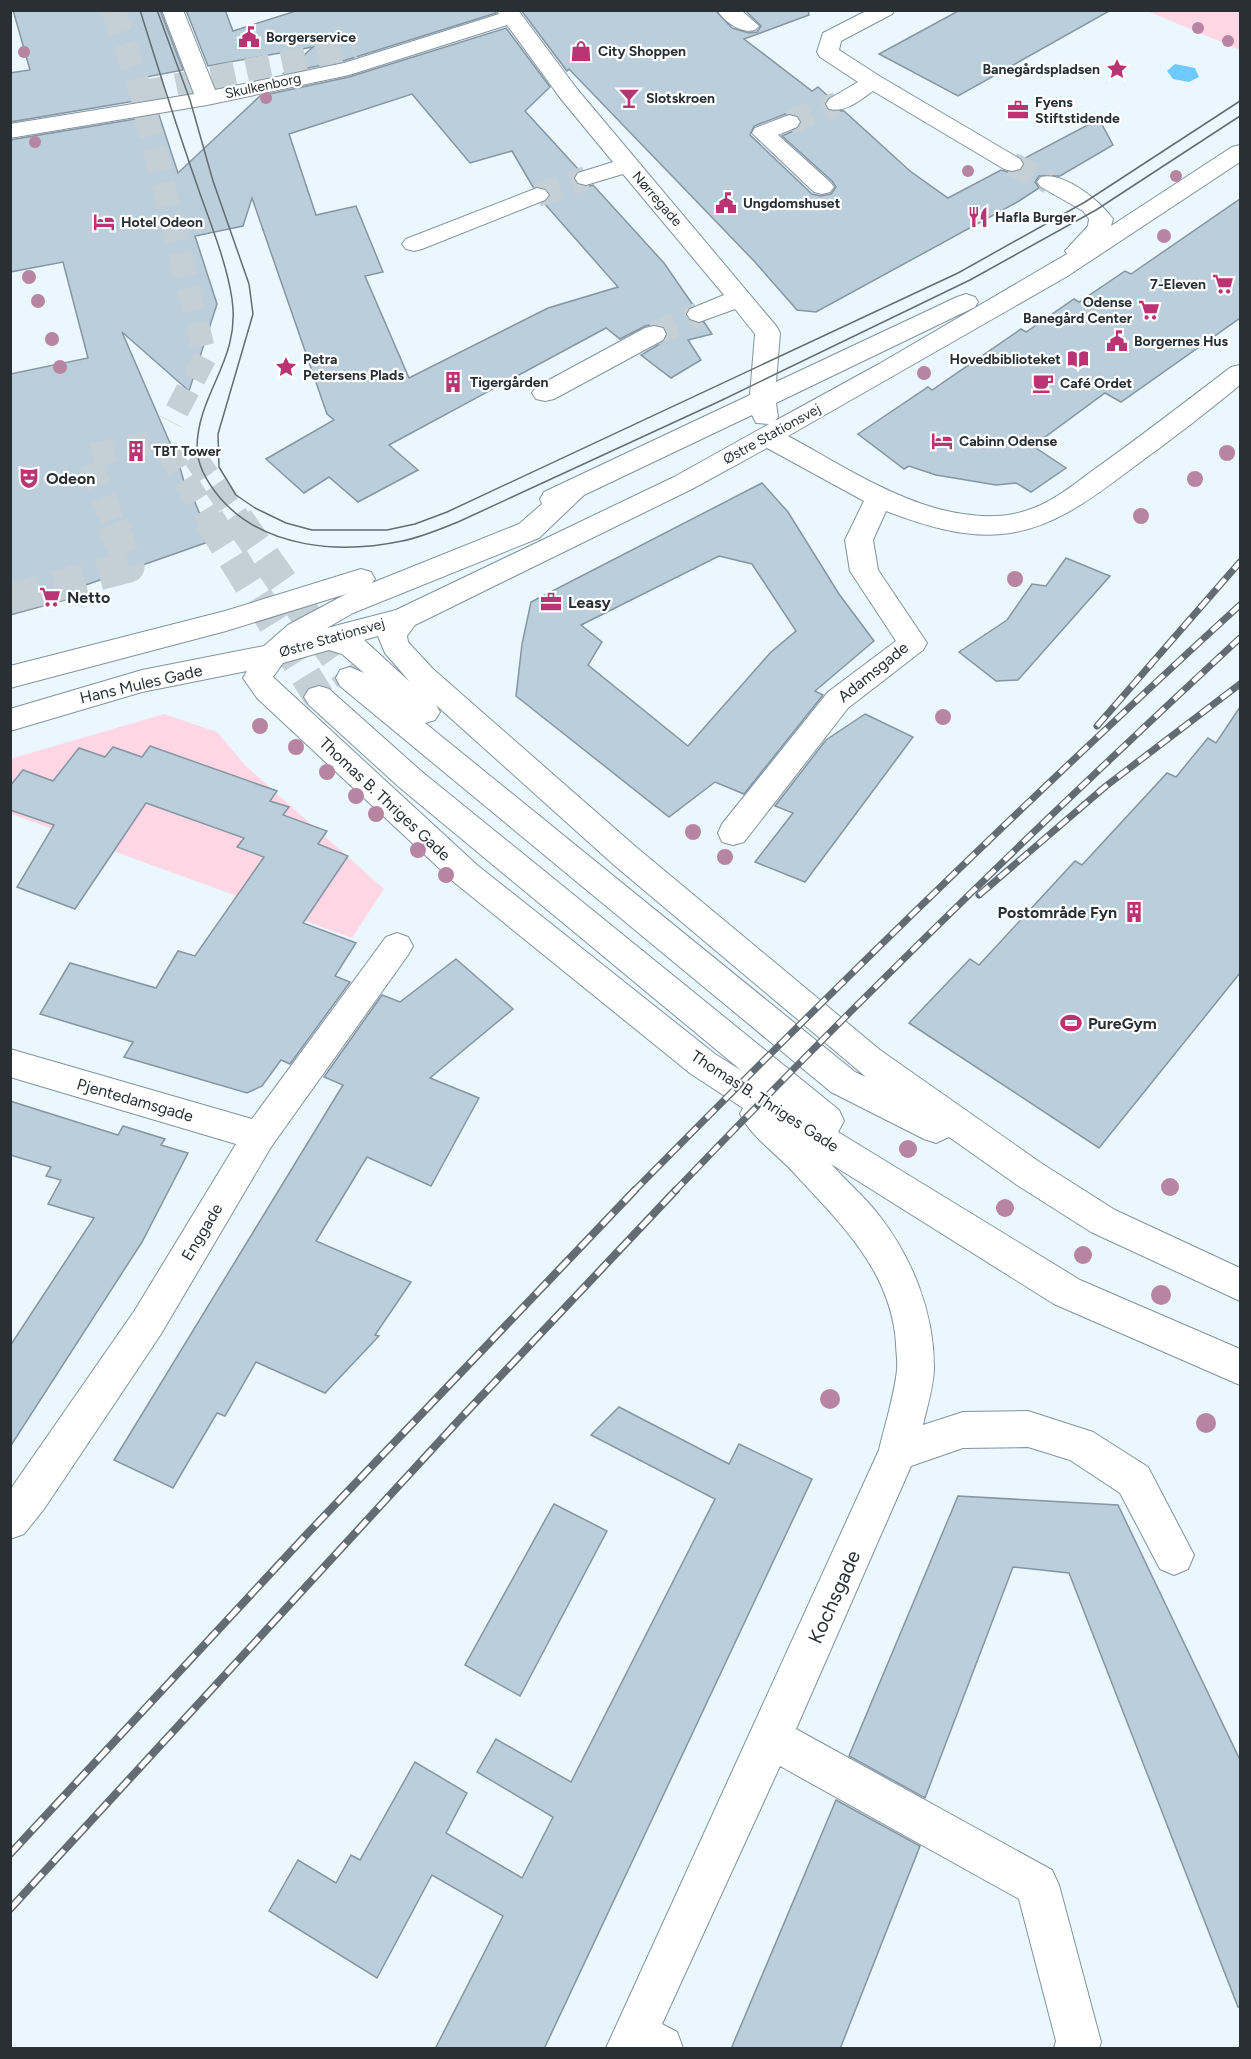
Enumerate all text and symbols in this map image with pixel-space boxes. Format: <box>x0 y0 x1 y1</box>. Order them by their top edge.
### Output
public building icon: Borgerservice <box>237 25 261 49</box>
place label: Borgerservice <box>266 29 356 46</box>
shop icon: City Shoppen <box>569 39 593 63</box>
place label: City Shoppen <box>598 43 686 60</box>
place icon: Banegårdspladsen <box>1105 57 1129 81</box>
place label: Banegårdspladsen <box>982 61 1100 78</box>
street label: Skulkenborg <box>223 70 303 102</box>
bar icon: Slotskroen <box>617 86 641 110</box>
place label: Slotskroen <box>646 90 715 107</box>
place label: Fyens Stiftstidende <box>1035 94 1120 127</box>
office icon: Fyens Stiftstidende <box>1006 98 1030 122</box>
street label: Nørregade <box>629 168 686 230</box>
public building icon: Ungdomshuset <box>714 191 738 215</box>
place label: Ungdomshuset <box>743 195 841 212</box>
restaurant icon: Hafla Burger <box>966 205 990 229</box>
place label: Hafla Burger <box>995 209 1077 226</box>
hotel icon: Hotel Odeon <box>92 210 116 234</box>
place label: Hotel Odeon <box>121 214 203 231</box>
supermarket icon: 7-Eleven <box>1211 272 1235 296</box>
place label: 7-Eleven <box>1150 276 1206 293</box>
place label: Odense Banegård Center <box>1023 294 1133 327</box>
supermarket icon: Odense Banegård Center <box>1137 298 1161 322</box>
public building icon: Borgernes Hus <box>1105 329 1129 353</box>
place label: Borgernes Hus <box>1134 333 1228 350</box>
library icon: Hovedbiblioteket <box>1066 347 1090 371</box>
place label: Petra Petersens Plads <box>303 351 404 384</box>
place label: Hovedbiblioteket <box>950 351 1061 368</box>
place icon: Petra Petersens Plads <box>274 355 298 379</box>
building icon: Tigergården <box>441 370 465 394</box>
cafe icon: Café Ordet <box>1031 371 1055 395</box>
place label: Tigergården <box>470 374 549 391</box>
place label: Café Ordet <box>1060 375 1132 392</box>
street label: Østre Stationsvej <box>720 400 824 468</box>
hotel icon: Cabinn Odense <box>930 429 954 453</box>
place label: Cabinn Odense <box>959 433 1057 450</box>
building icon: TBT Tower <box>124 439 148 463</box>
place label: TBT Tower <box>153 443 222 460</box>
theatre icon: Odeon <box>17 466 41 490</box>
place label: Odeon <box>46 469 95 488</box>
supermarket icon: Netto <box>38 585 62 609</box>
place label: Netto <box>67 588 110 607</box>
office icon: Leasy <box>539 590 563 614</box>
place label: Leasy <box>568 593 611 612</box>
street label: Østre Stationsvej <box>277 615 387 661</box>
street label: Adamsgade <box>834 638 912 706</box>
street label: Hans Mules Gade <box>78 661 204 707</box>
street label: Thomas B. Thriges Gade <box>316 733 455 865</box>
building icon: Postområde Fyn <box>1122 900 1146 924</box>
place label: Postområde Fyn <box>997 903 1117 922</box>
sports icon: PureGym <box>1059 1011 1083 1035</box>
place label: PureGym <box>1088 1014 1157 1033</box>
street label: Thomas B. Thriges Gade <box>688 1046 843 1156</box>
street label: Pjentedamsgade <box>75 1074 196 1126</box>
street label: Enggade <box>178 1200 227 1264</box>
street label: Kochsgade <box>803 1547 865 1647</box>

